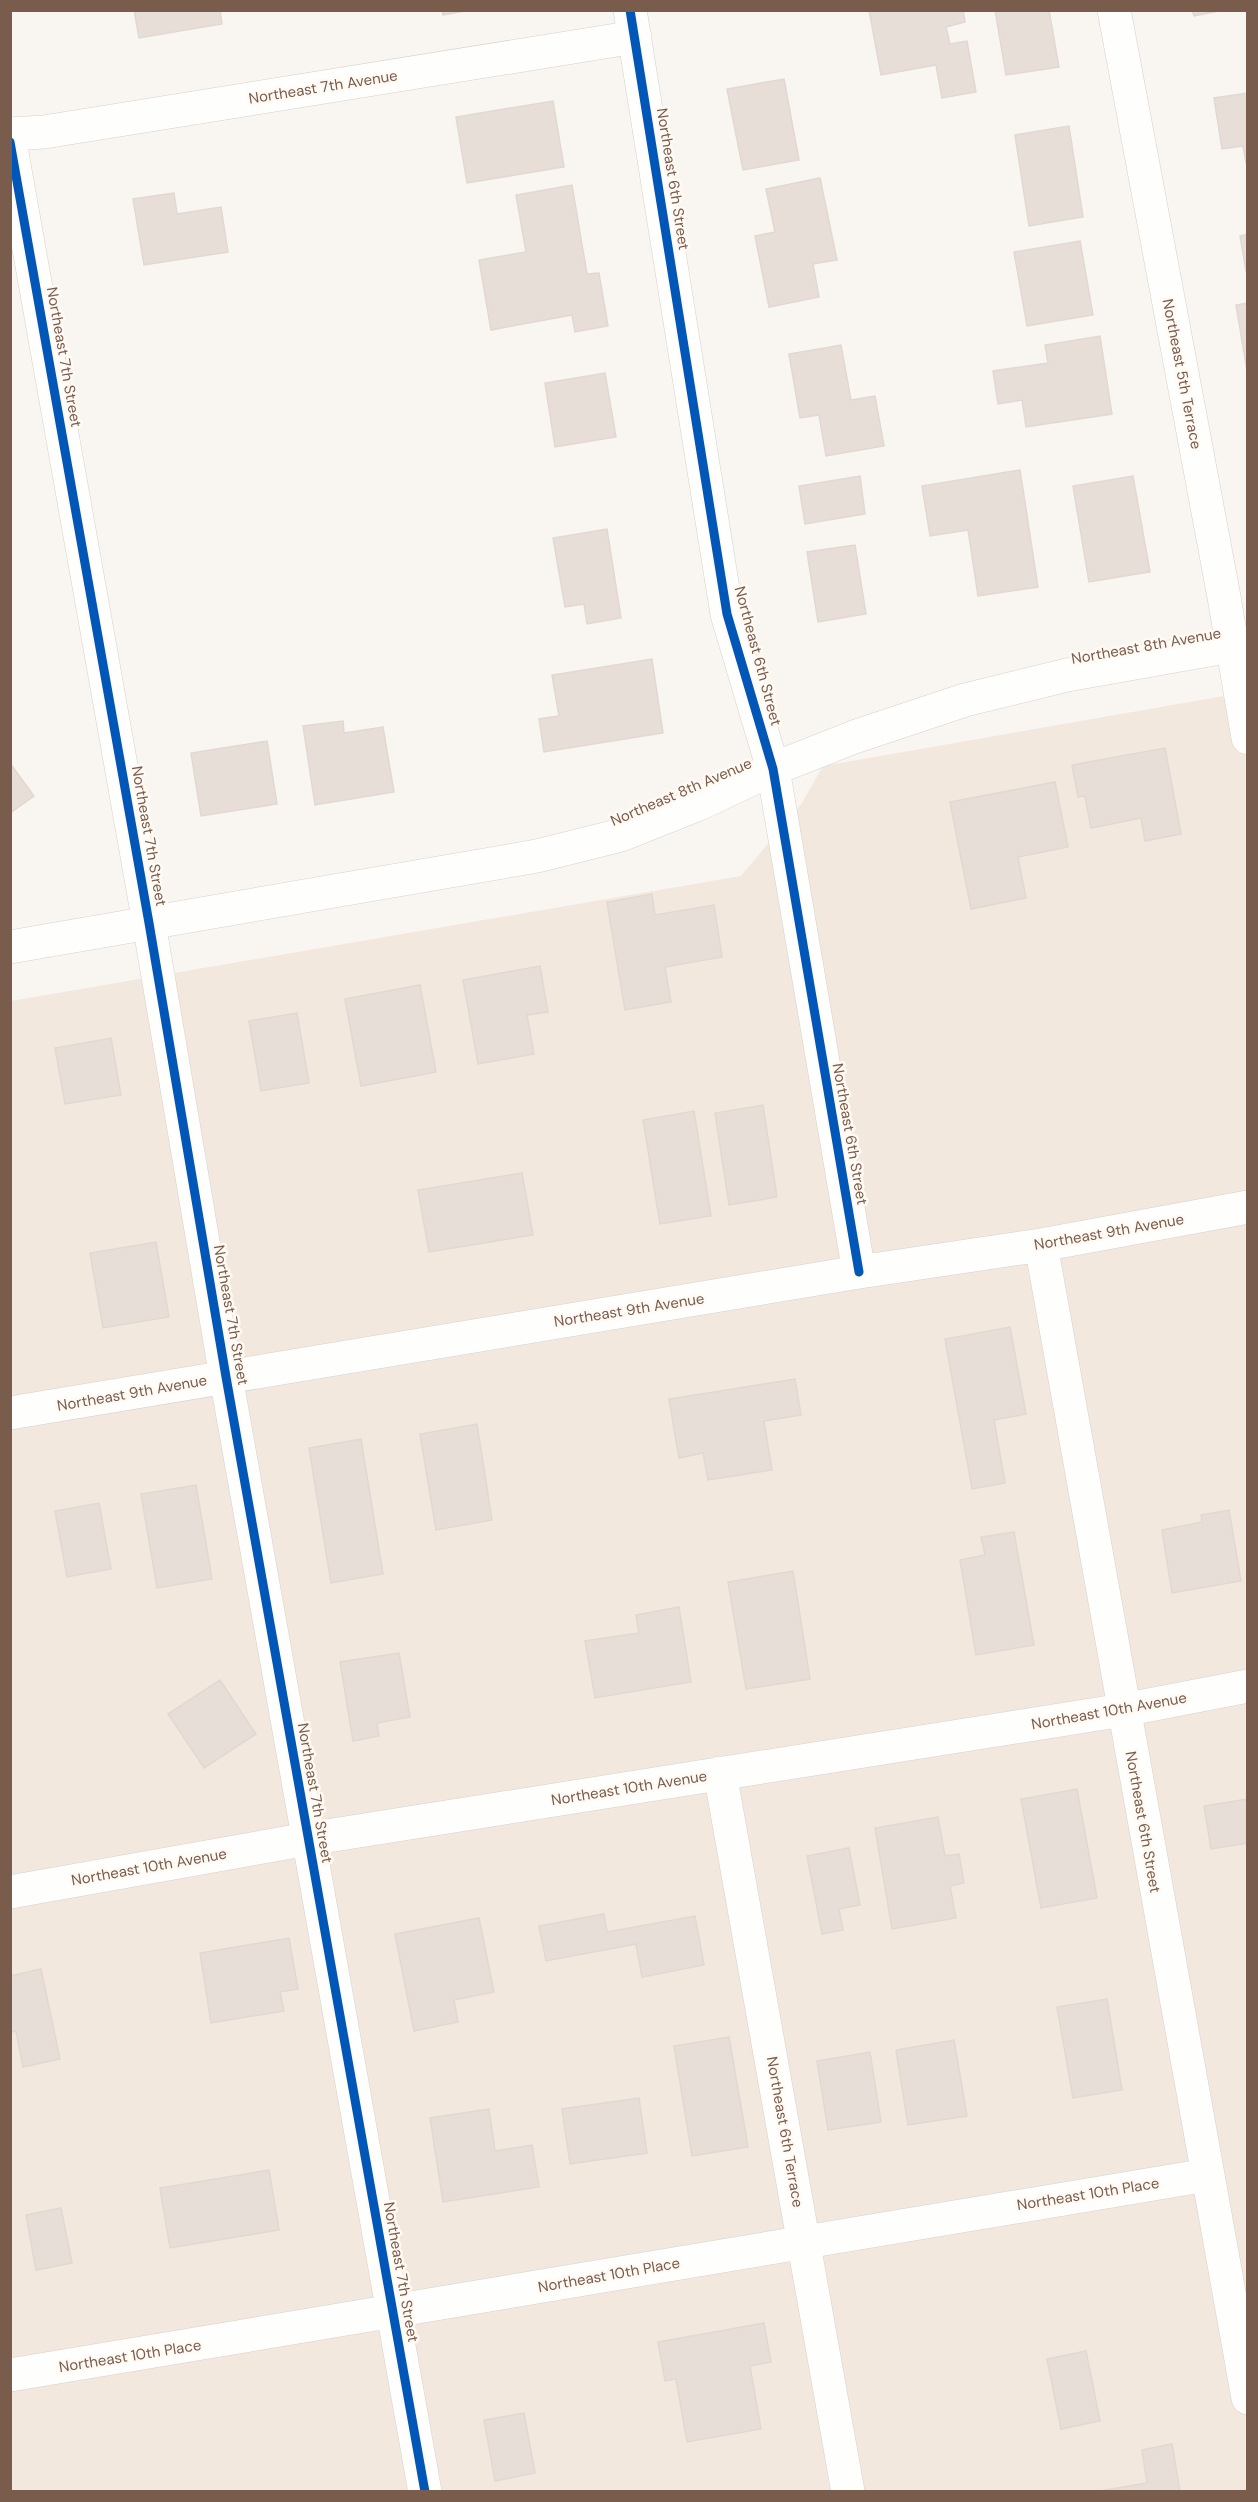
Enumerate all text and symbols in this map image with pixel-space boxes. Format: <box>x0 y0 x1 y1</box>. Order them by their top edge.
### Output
street label: Northeast 7th Avenue <box>247 65 399 109</box>
street label: Northeast 6th Street <box>652 107 694 252</box>
street label: Northeast 7th Street <box>42 285 86 429</box>
street label: Northeast 5th Terrace <box>1158 297 1206 451</box>
street label: Northeast 6th Street <box>730 584 786 728</box>
street label: Northeast 8th Avenue <box>1070 623 1222 669</box>
street label: Northeast 8th Avenue <box>607 753 755 831</box>
street label: Northeast 7th Street <box>127 764 171 908</box>
street label: Northeast 6th Street <box>828 1062 872 1207</box>
street label: Northeast 9th Avenue <box>1032 1209 1186 1255</box>
street label: Northeast 7th Street <box>209 1243 253 1387</box>
street label: Northeast 9th Avenue <box>552 1288 706 1332</box>
street label: Northeast 9th Avenue <box>55 1370 209 1416</box>
street label: Northeast 10th Avenue <box>1030 1687 1188 1735</box>
street label: Northeast 7th Street <box>293 1721 337 1865</box>
street label: Northeast 6th Street <box>1121 1750 1165 1895</box>
street label: Northeast 10th Avenue <box>550 1766 708 1810</box>
street label: Northeast 10th Avenue <box>70 1843 228 1891</box>
street label: Northeast 6th Terrace <box>762 2055 808 2209</box>
street label: Northeast 10th Place <box>1015 2173 1161 2215</box>
street label: Northeast 7th Street <box>379 2200 423 2344</box>
street label: Northeast 10th Place <box>536 2253 682 2297</box>
street label: Northeast 10th Place <box>57 2335 203 2377</box>

